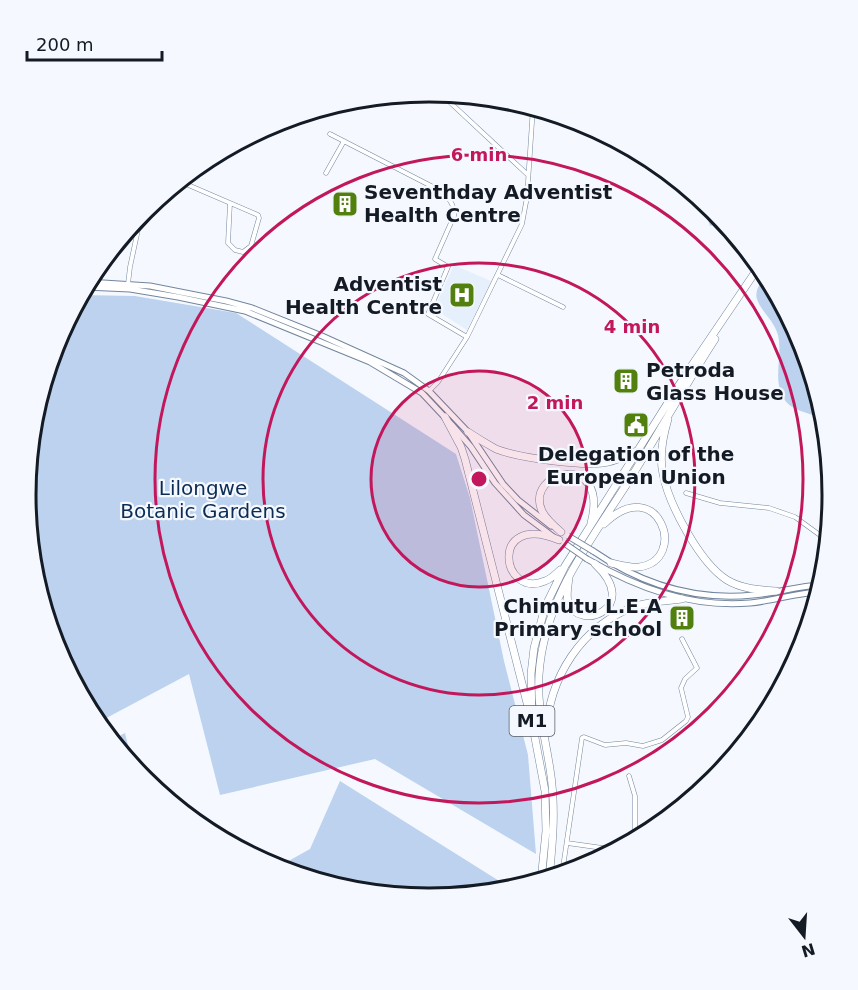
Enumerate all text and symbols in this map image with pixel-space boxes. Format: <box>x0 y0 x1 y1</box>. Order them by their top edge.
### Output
scale bar <box>27 24 162 62</box>
text: 200 m <box>36 34 94 55</box>
text: 6 min <box>451 144 507 165</box>
place label: Seventhday Adventist Health Centre <box>364 180 613 227</box>
building icon: Seventhday Adventist Health Centre <box>330 189 360 219</box>
place label: Adventist Health Centre <box>285 272 442 319</box>
hospital icon: Adventist Health Centre <box>447 280 477 310</box>
text: 4 min <box>604 316 660 337</box>
place label: Petroda Glass House <box>646 358 784 405</box>
building icon: Petroda Glass House <box>611 366 641 396</box>
text: 2 min <box>527 392 583 413</box>
public building icon: Delegation of the European Union <box>621 410 651 440</box>
place label: Delegation of the European Union <box>538 442 734 489</box>
centre of rings <box>469 469 489 489</box>
park label: Lilongwe Botanic Gardens <box>120 476 286 523</box>
place label: Chimutu L.E.A Primary school <box>494 594 663 641</box>
building icon: Chimutu L.E.A Primary school <box>667 603 697 633</box>
road number: M1 <box>510 706 554 736</box>
north arrow <box>774 906 834 966</box>
text: N <box>799 939 817 961</box>

